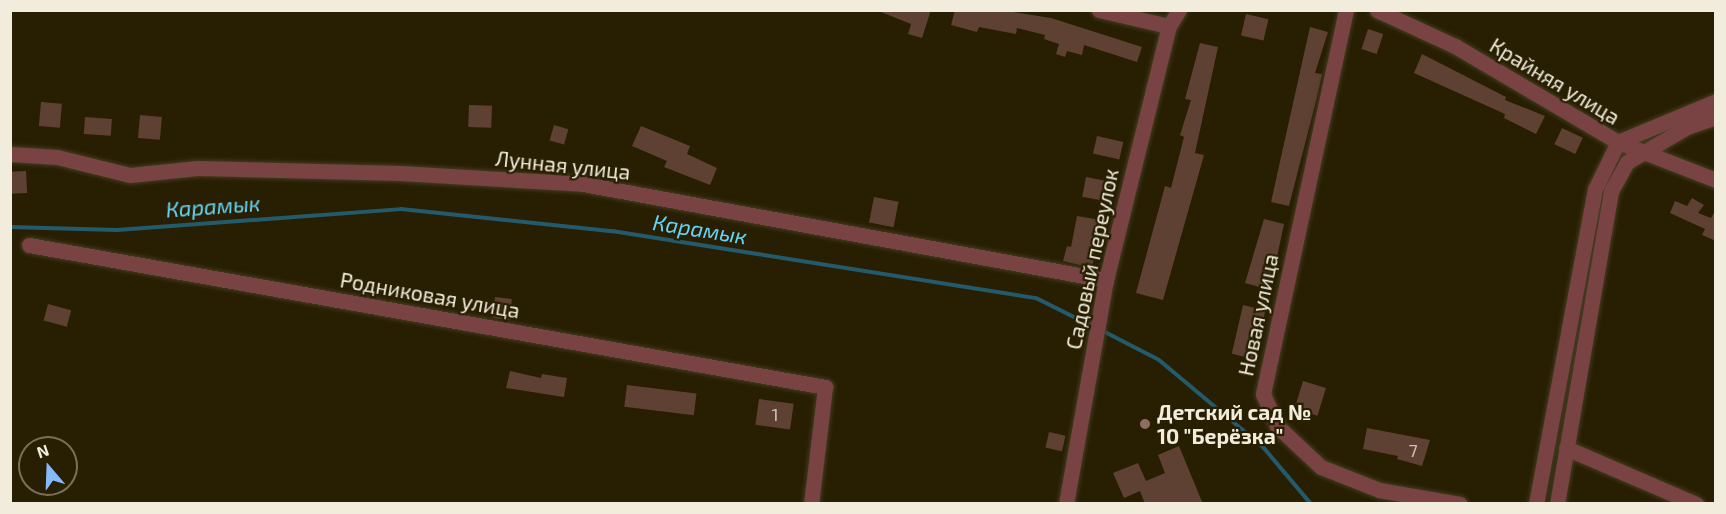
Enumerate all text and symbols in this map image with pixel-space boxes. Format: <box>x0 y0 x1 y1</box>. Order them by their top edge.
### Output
street label: Крайняя улица <box>1485 32 1625 130</box>
street label: Лунная улица <box>494 145 632 185</box>
street label: Садовый переулок <box>1061 166 1123 352</box>
water label: Карамык <box>165 190 261 222</box>
water label: Карамык <box>651 209 749 249</box>
street label: Новая улица <box>1233 252 1283 378</box>
street label: Родниковая улица <box>338 267 522 323</box>
place label: Детский сад № 10 "Берёзка" <box>1157 399 1311 449</box>
house number: 1 <box>771 403 779 425</box>
marker: Детский сад № 10 "Берёзка" <box>1138 417 1152 431</box>
north arrow <box>18 436 78 496</box>
house number: 7 <box>1408 439 1418 461</box>
text: N <box>34 440 51 461</box>

